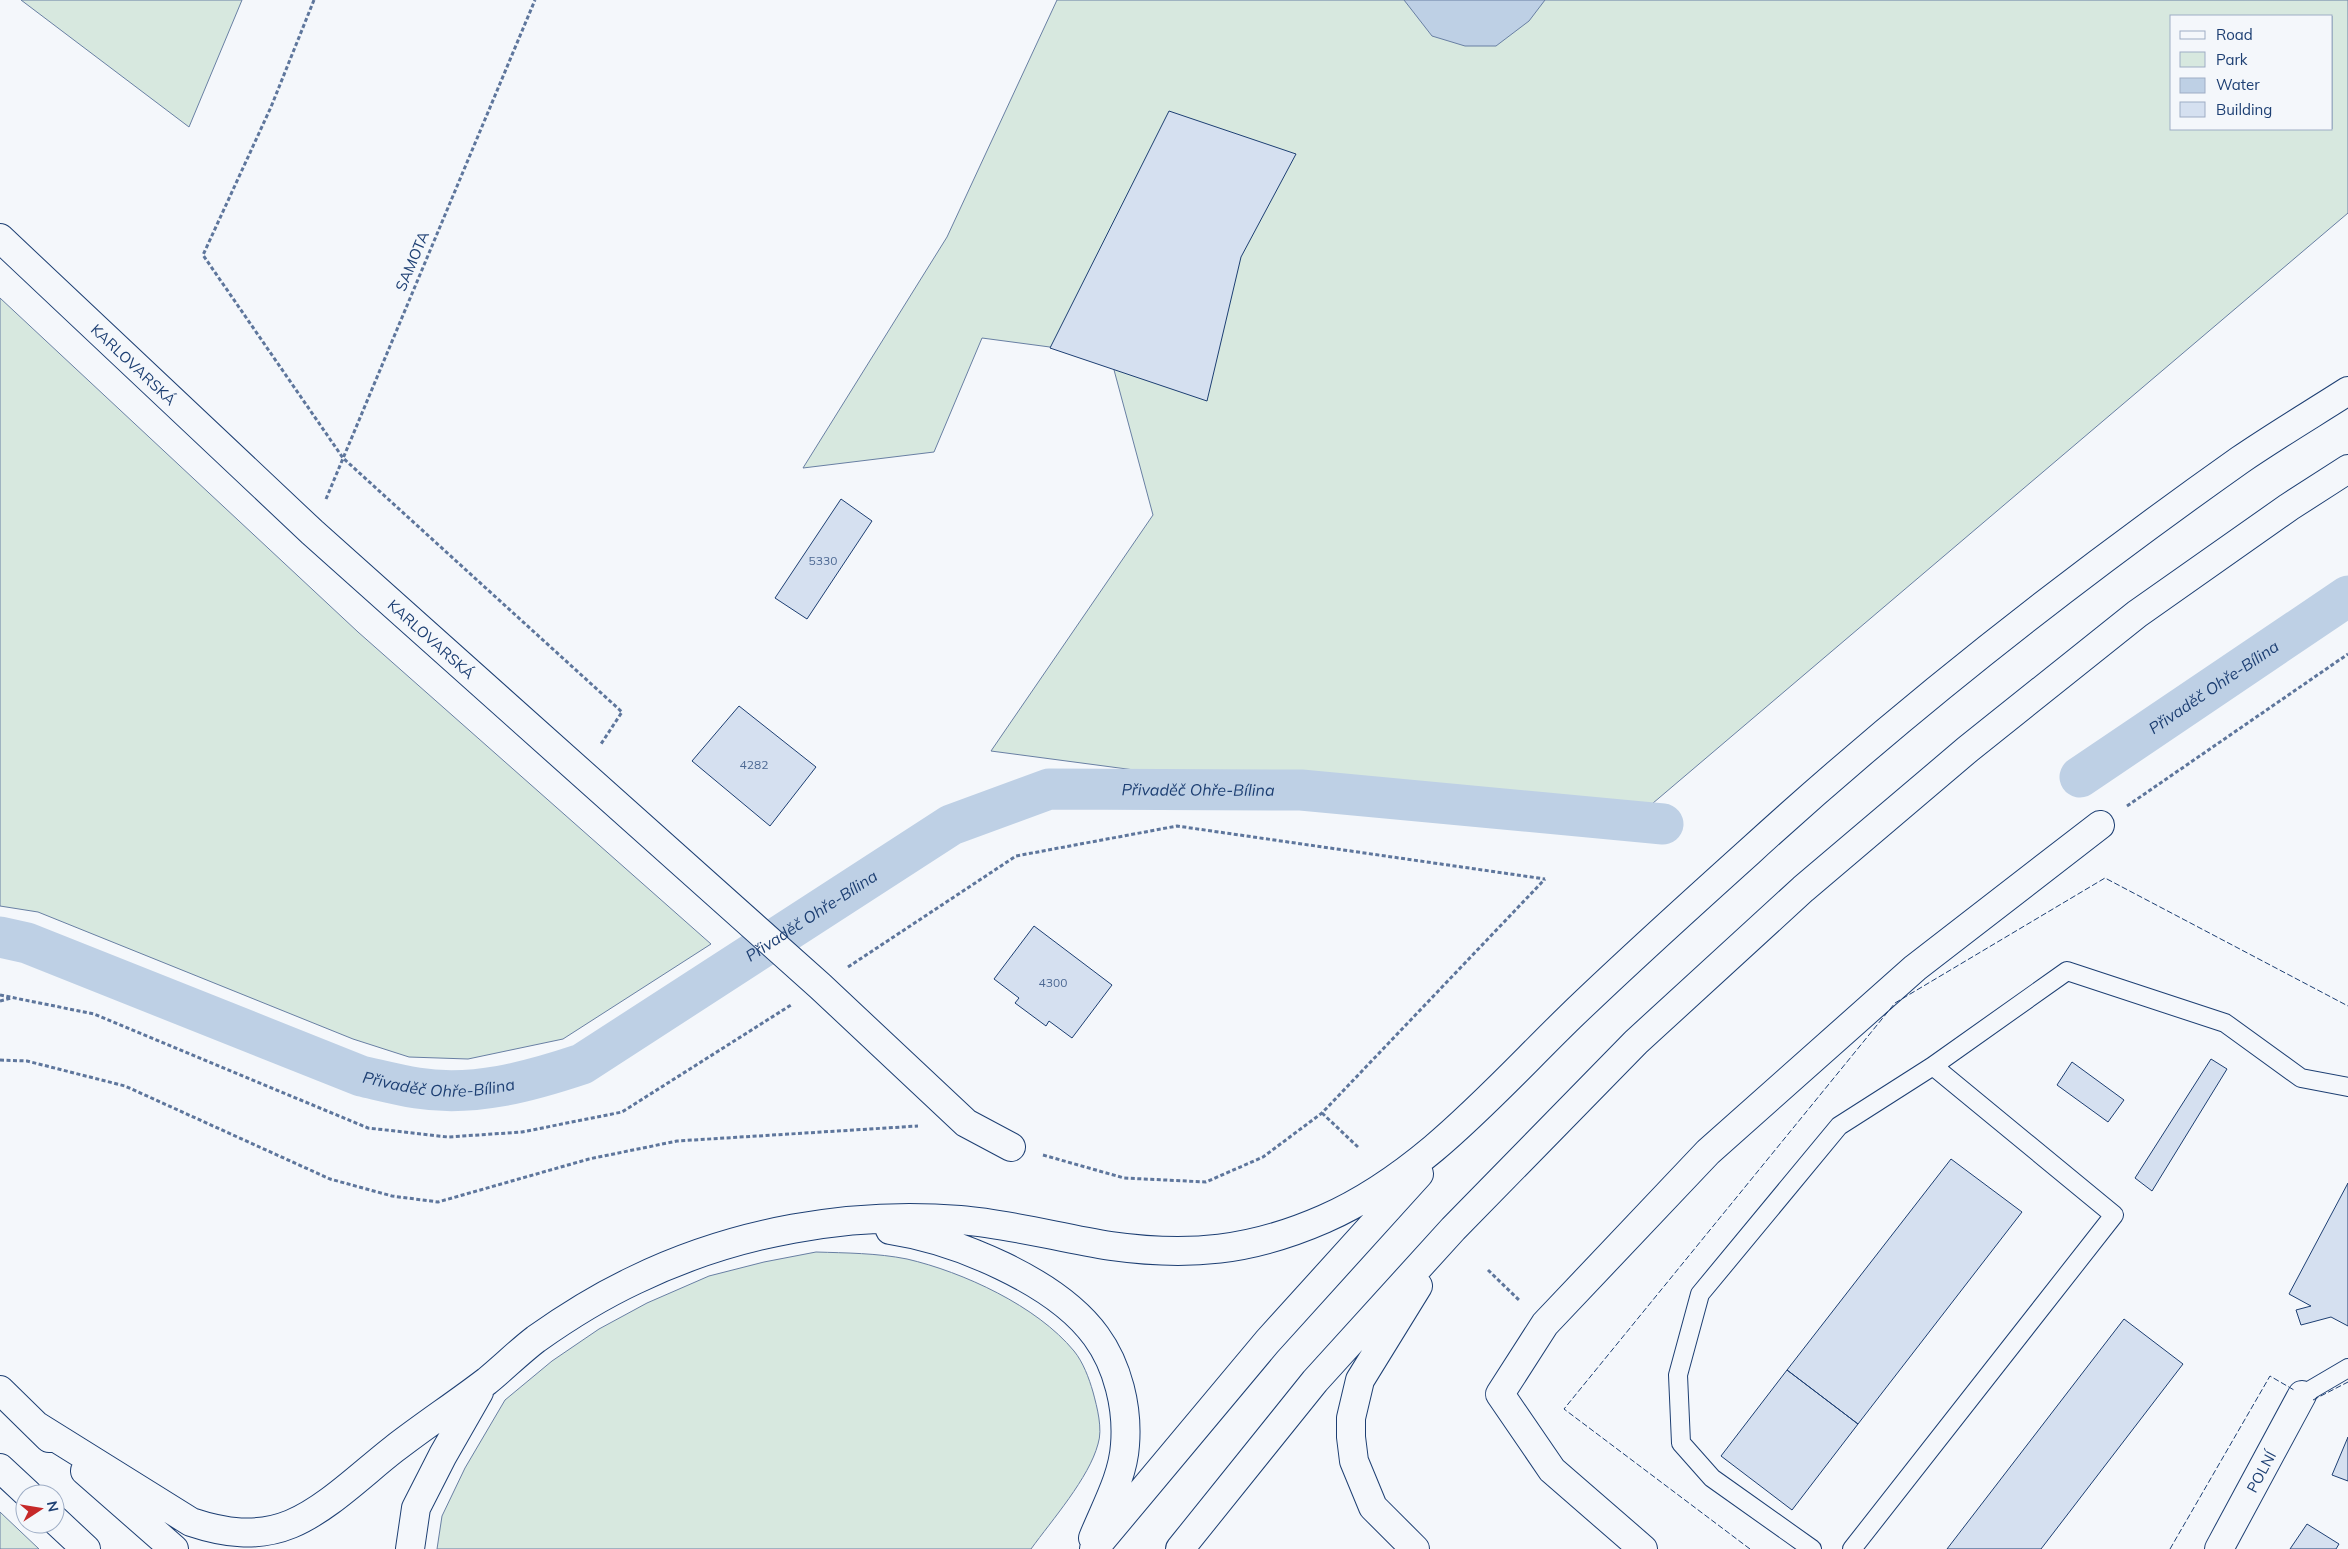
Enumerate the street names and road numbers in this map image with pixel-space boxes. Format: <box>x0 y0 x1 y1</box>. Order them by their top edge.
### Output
street label: SAMOTA <box>391 228 433 294</box>
street label: KARLOVARSKÁ <box>87 320 180 409</box>
street label: KARLOVARSKÁ <box>384 595 479 683</box>
street label: POLNÍ <box>2242 1446 2280 1496</box>

